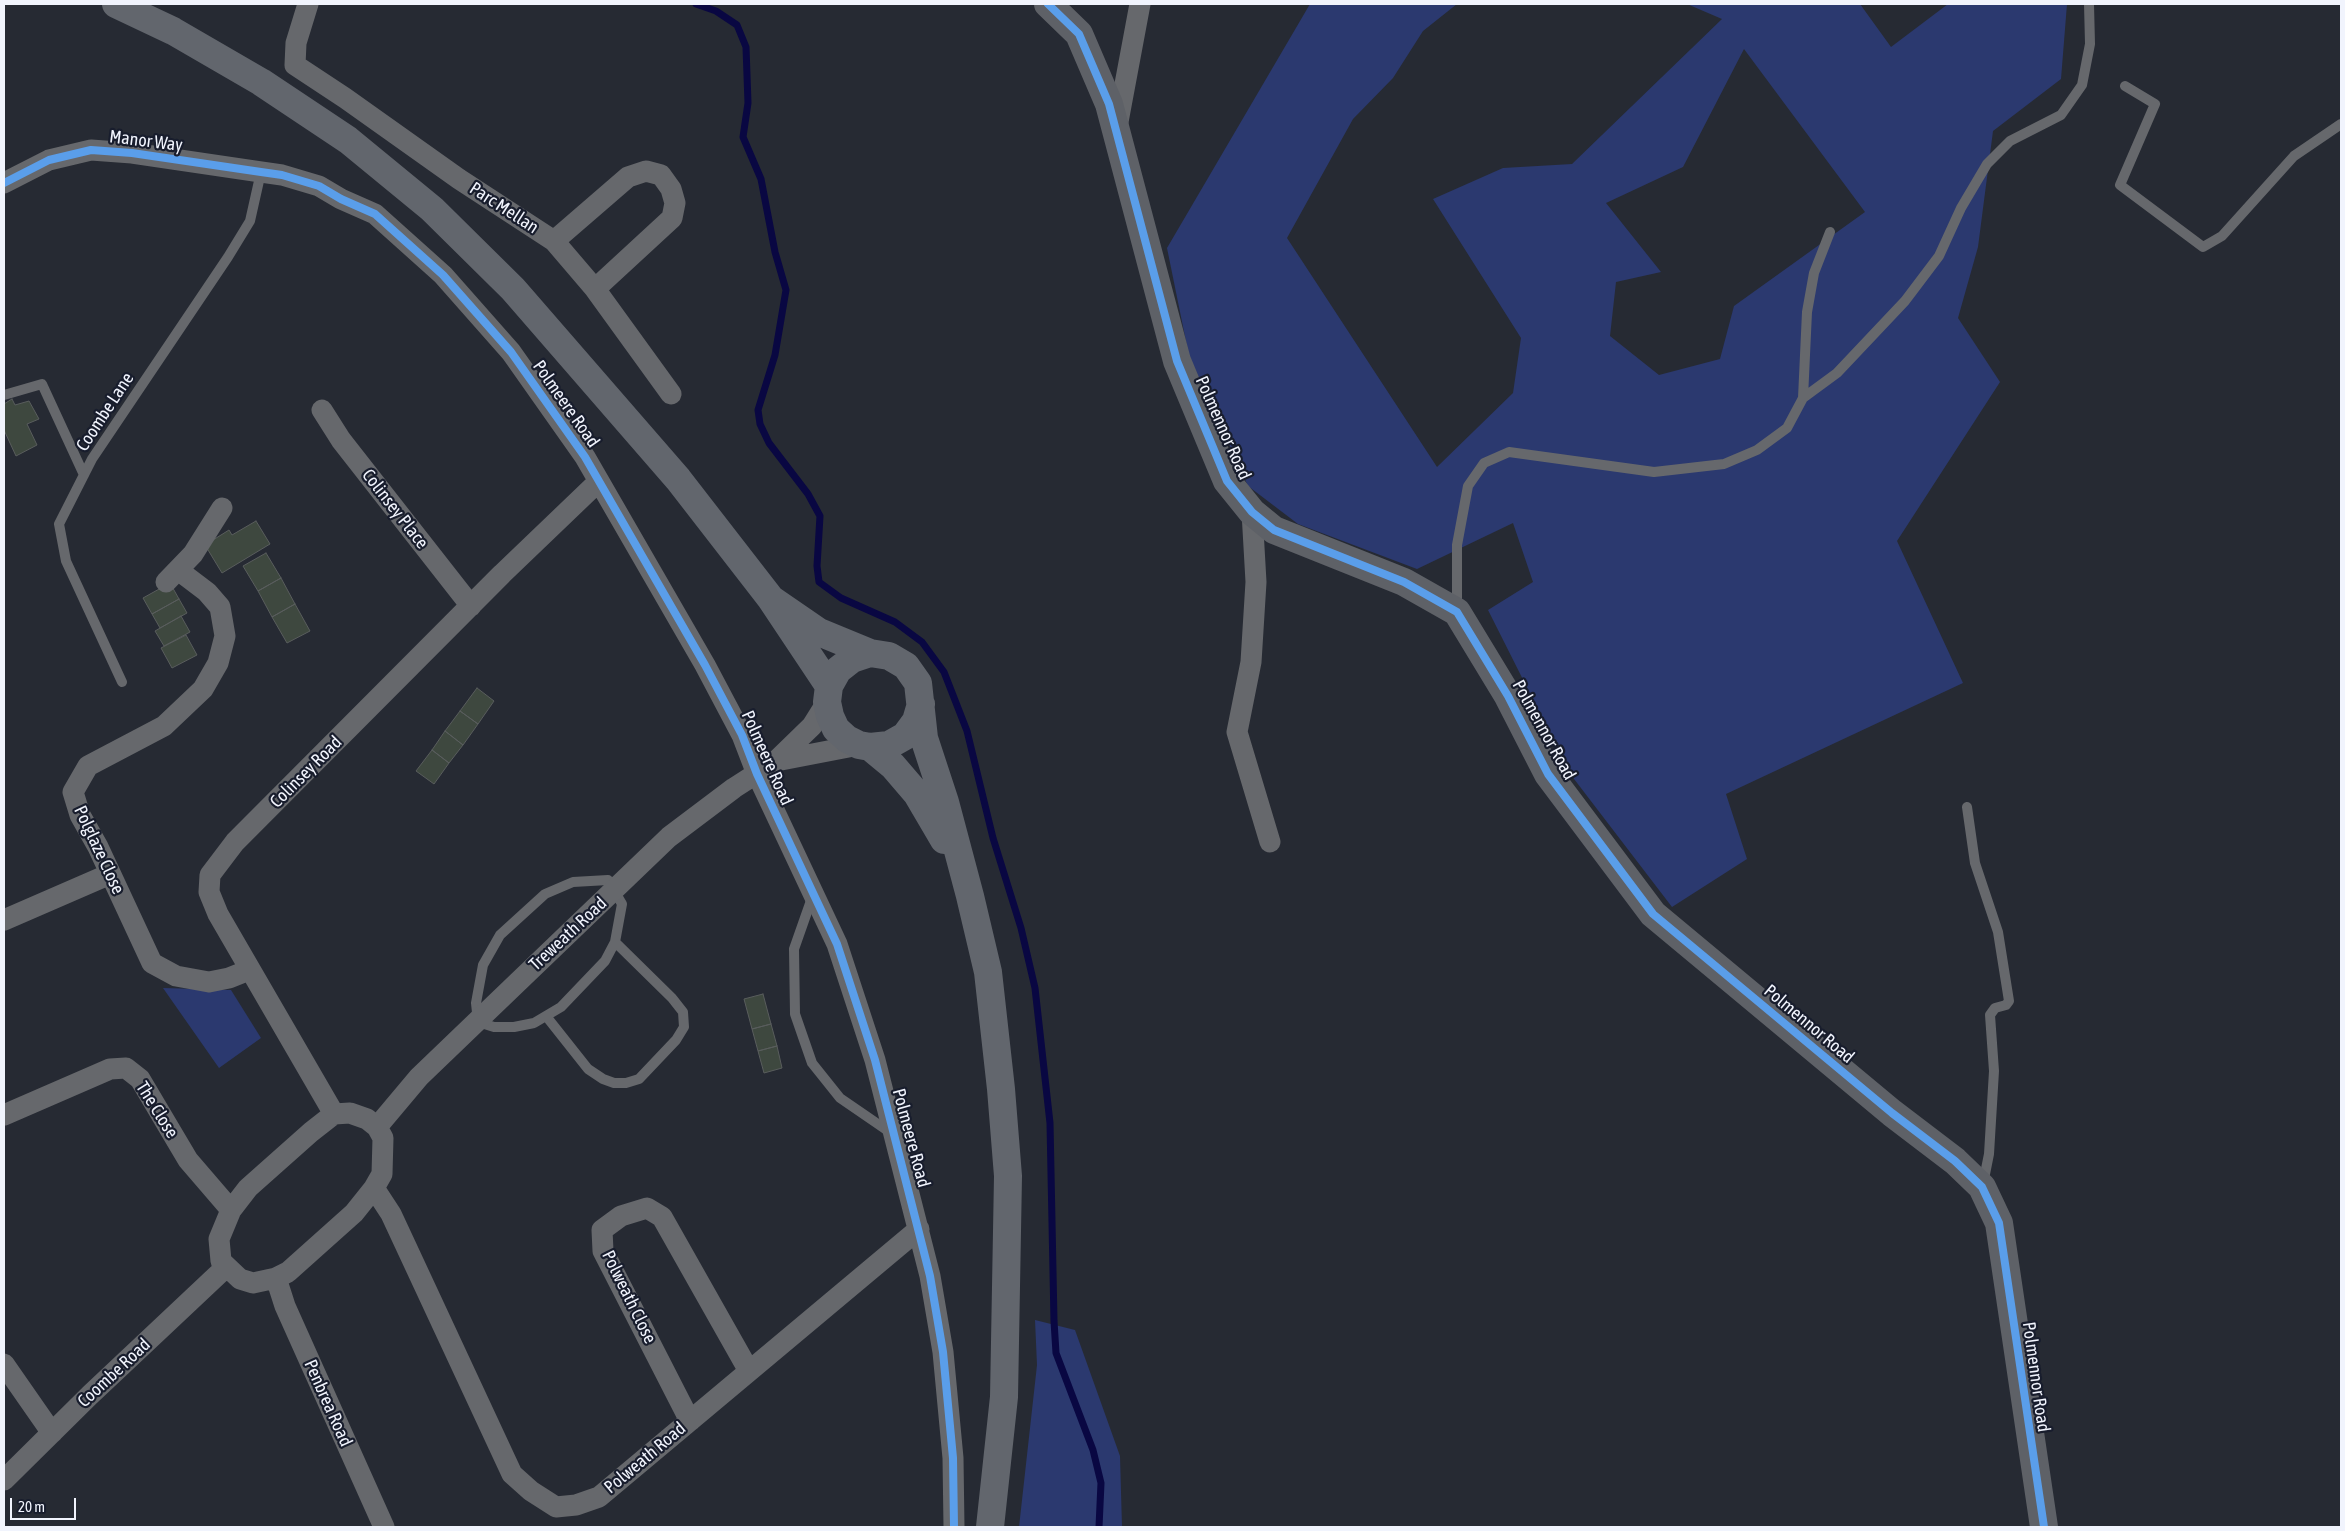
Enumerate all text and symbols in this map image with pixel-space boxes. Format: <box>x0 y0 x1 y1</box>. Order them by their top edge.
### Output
street label: Manor Way <box>108 126 184 156</box>
street label: Parc Mellan <box>465 178 543 238</box>
street label: Polmeere Road <box>528 356 604 452</box>
street label: Coombe Lane <box>72 369 138 455</box>
street label: Polmennor Road <box>1191 373 1255 483</box>
street label: Colinsey Place <box>357 465 433 553</box>
street label: Polmennor Road <box>1508 676 1580 784</box>
street label: Polmeere Road <box>737 707 797 809</box>
street label: Colinsey Road <box>266 732 346 812</box>
street label: Polglaze Close <box>69 802 129 898</box>
street label: Treweath Road <box>525 893 611 975</box>
street label: Polmennor Road <box>1760 980 1858 1068</box>
street label: The Close <box>131 1078 183 1142</box>
street label: Polmeere Road <box>887 1086 935 1190</box>
street label: Polweath Close <box>597 1247 661 1347</box>
street label: Polmennor Road <box>2018 1321 2054 1433</box>
street label: Coombe Road <box>73 1334 155 1412</box>
street label: Penbrea Road <box>299 1356 357 1450</box>
street label: Polweath Road <box>600 1418 690 1498</box>
scale bar <box>12 1488 79 1520</box>
text: 20 m <box>18 1498 45 1515</box>

